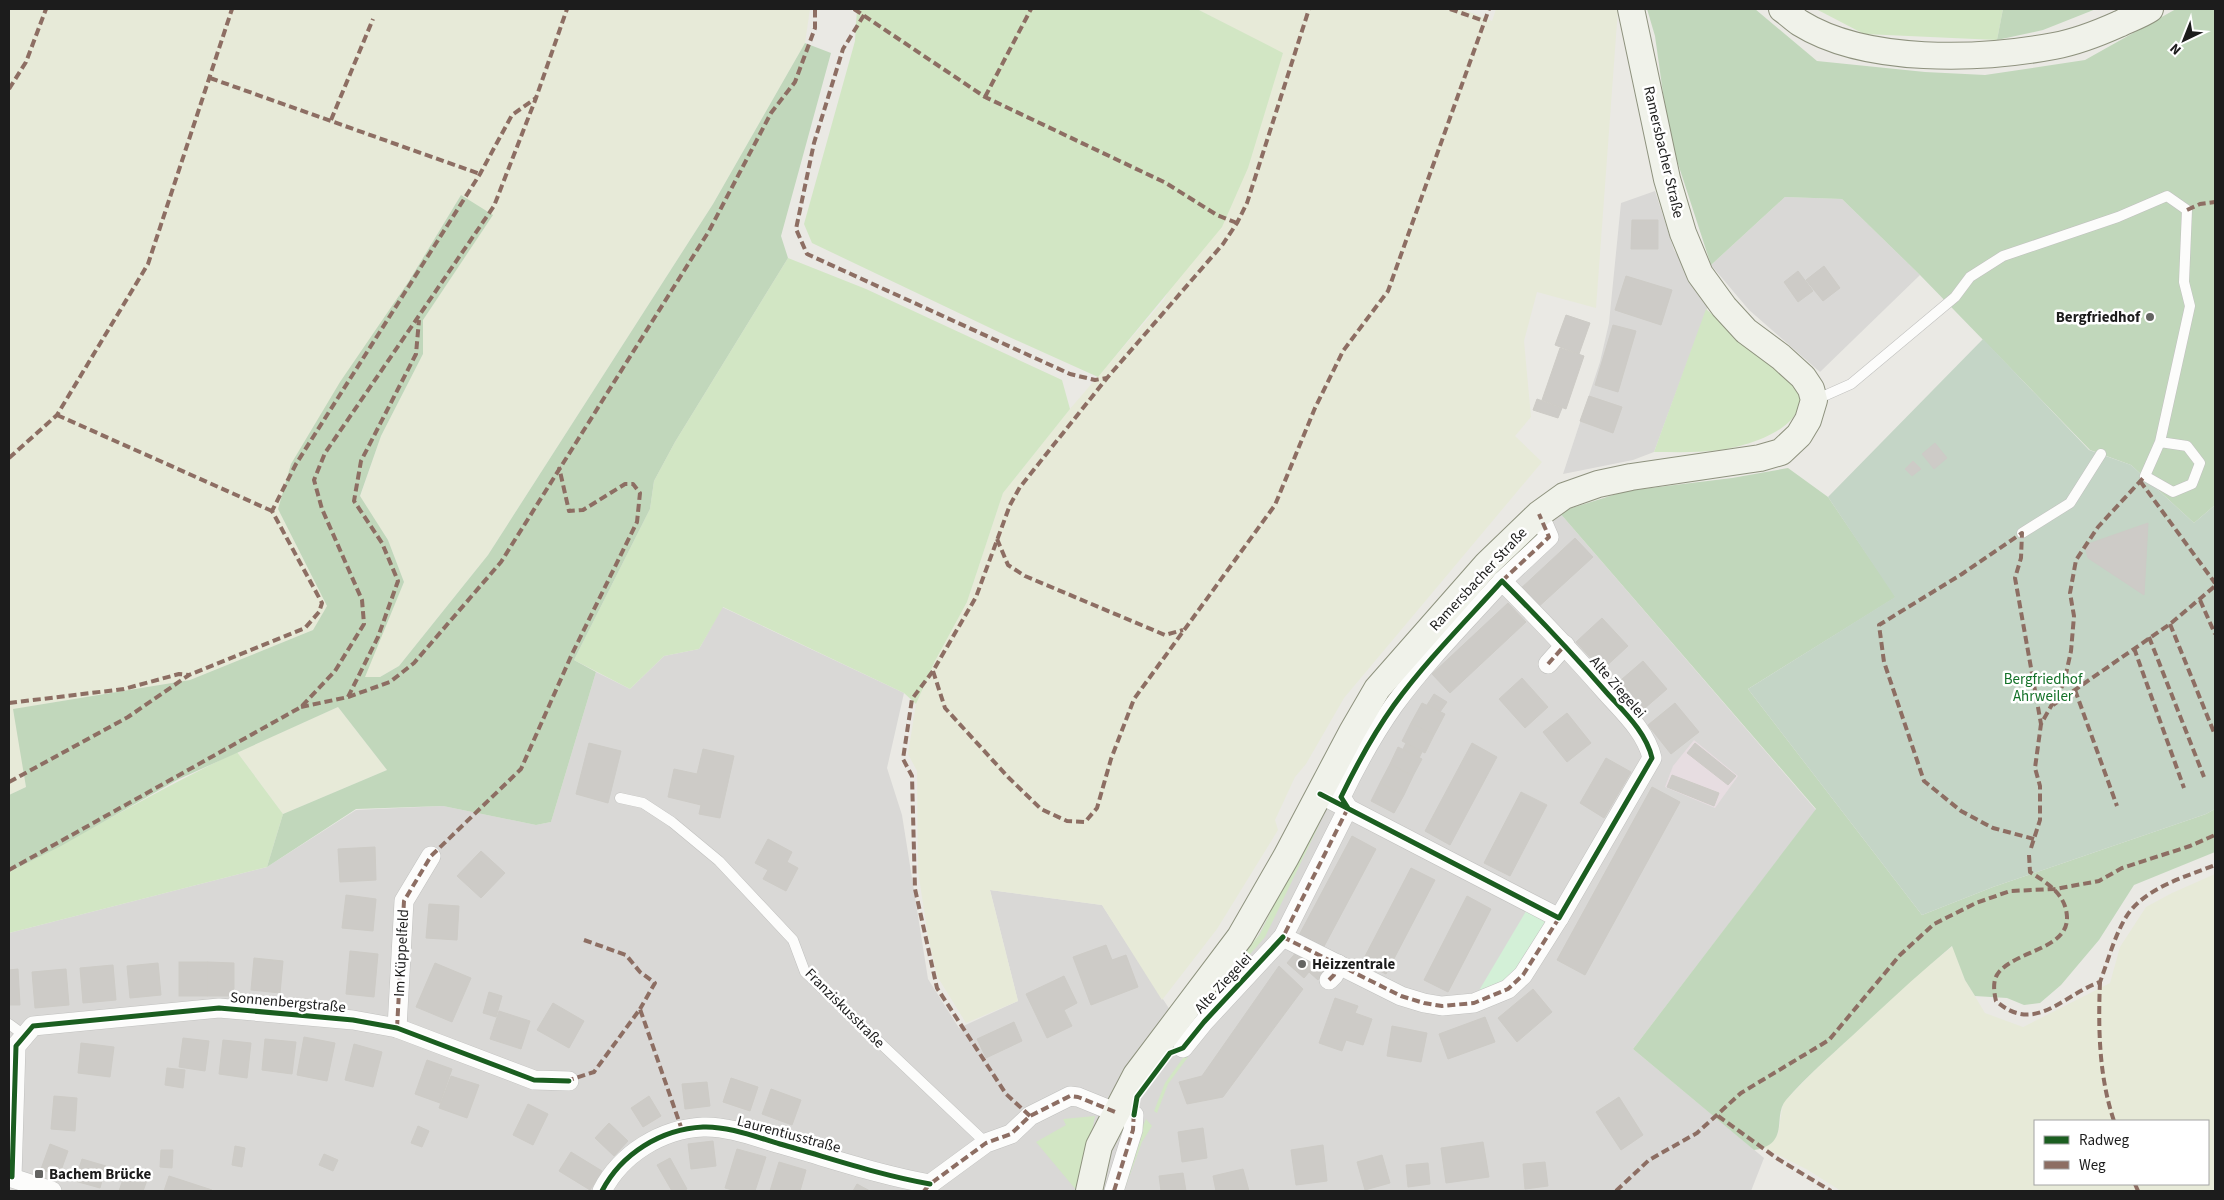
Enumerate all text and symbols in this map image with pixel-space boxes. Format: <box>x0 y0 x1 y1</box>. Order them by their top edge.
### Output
north arrow <box>2159 15 2209 65</box>
text: N <box>2166 38 2186 59</box>
street label: Ramersbacher Straße <box>1638 84 1689 220</box>
place label: Bergfriedhof <box>2056 307 2141 328</box>
marker: Bergfriedhof <box>2144 311 2156 323</box>
street label: Ramersbacher Straße <box>1425 523 1532 636</box>
street label: Alte Ziegelei <box>1585 652 1651 723</box>
park label: Bergfriedhof Ahrweiler <box>2004 669 2083 707</box>
street label: Im Küppelfeld <box>389 909 414 997</box>
street label: Alte Ziegelei <box>1190 948 1257 1018</box>
place label: Heizzentrale <box>1312 954 1396 975</box>
marker: Heizzentrale <box>1296 958 1308 970</box>
street label: Franziskusstraße <box>800 964 889 1053</box>
street label: Sonnenbergstraße <box>229 987 347 1018</box>
street label: Laurentiusstraße <box>735 1111 843 1158</box>
legend <box>2034 1120 2209 1185</box>
text: Radweg <box>2079 1130 2129 1151</box>
text: Weg <box>2079 1155 2106 1176</box>
place label: Bachem Brücke <box>49 1164 152 1185</box>
marker: Bachem Brücke <box>33 1168 45 1180</box>

